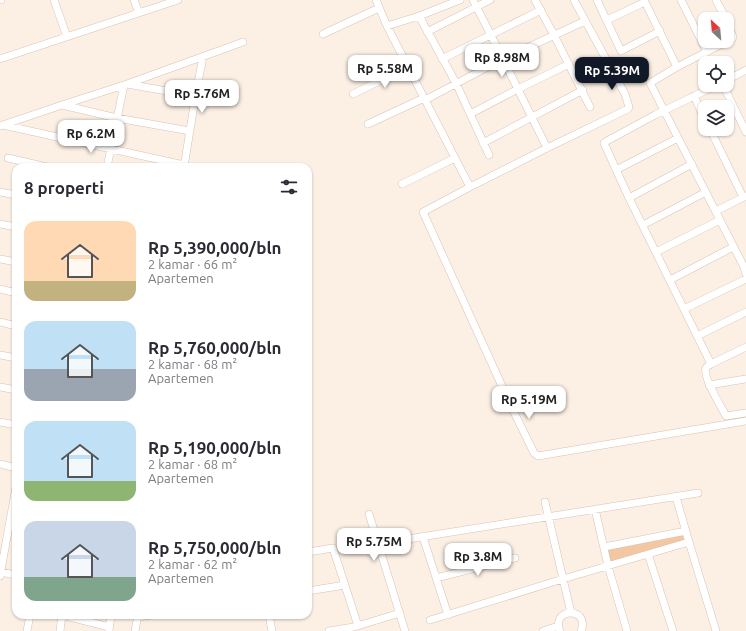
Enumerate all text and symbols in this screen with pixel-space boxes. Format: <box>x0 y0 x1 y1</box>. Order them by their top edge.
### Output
north arrow <box>698 12 734 48</box>
map controls <box>698 12 734 136</box>
pin: Rp 8.98M <box>461 44 543 78</box>
text: Rp 8.98M <box>474 50 530 64</box>
pin: Rp 5.58M <box>344 55 426 89</box>
button: locate <box>698 56 734 92</box>
pin: Rp 5.39M <box>571 57 653 91</box>
text: Rp 5.58M <box>357 61 413 75</box>
text: Rp 5.39M <box>584 63 640 77</box>
pin: Rp 5.76M <box>161 80 243 114</box>
text: Rp 5.76M <box>174 86 230 100</box>
button: layers <box>698 100 734 136</box>
pin: Rp 6.2M <box>54 120 128 154</box>
text: Rp 6.2M <box>67 126 115 140</box>
icon: filters <box>278 176 300 198</box>
text: 8 properti <box>24 178 104 197</box>
icon: home <box>56 237 104 285</box>
text: Rp 5,390,000/bln <box>148 238 282 257</box>
text: 2 kamar · 66 m² <box>148 257 237 271</box>
text: Apartemen <box>148 271 214 285</box>
icon: home <box>56 337 104 385</box>
text: Rp 5,760,000/bln <box>148 338 282 357</box>
text: 2 kamar · 68 m² <box>148 357 237 371</box>
text: Apartemen <box>148 371 214 385</box>
pin: Rp 5.19M <box>488 386 570 420</box>
text: Rp 5.19M <box>501 392 557 406</box>
icon: home <box>56 437 104 485</box>
text: Rp 5,190,000/bln <box>148 438 282 457</box>
text: 2 kamar · 68 m² <box>148 457 237 471</box>
text: Apartemen <box>148 471 214 485</box>
pin: Rp 5.75M <box>333 528 415 562</box>
text: Rp 5.75M <box>346 534 402 548</box>
icon: home <box>56 537 104 585</box>
text: Rp 5,750,000/bln <box>148 538 282 557</box>
pin: Rp 3.8M <box>441 543 515 577</box>
text: Rp 3.8M <box>454 549 502 563</box>
text: 2 kamar · 62 m² <box>148 557 237 571</box>
text: Apartemen <box>148 571 214 585</box>

